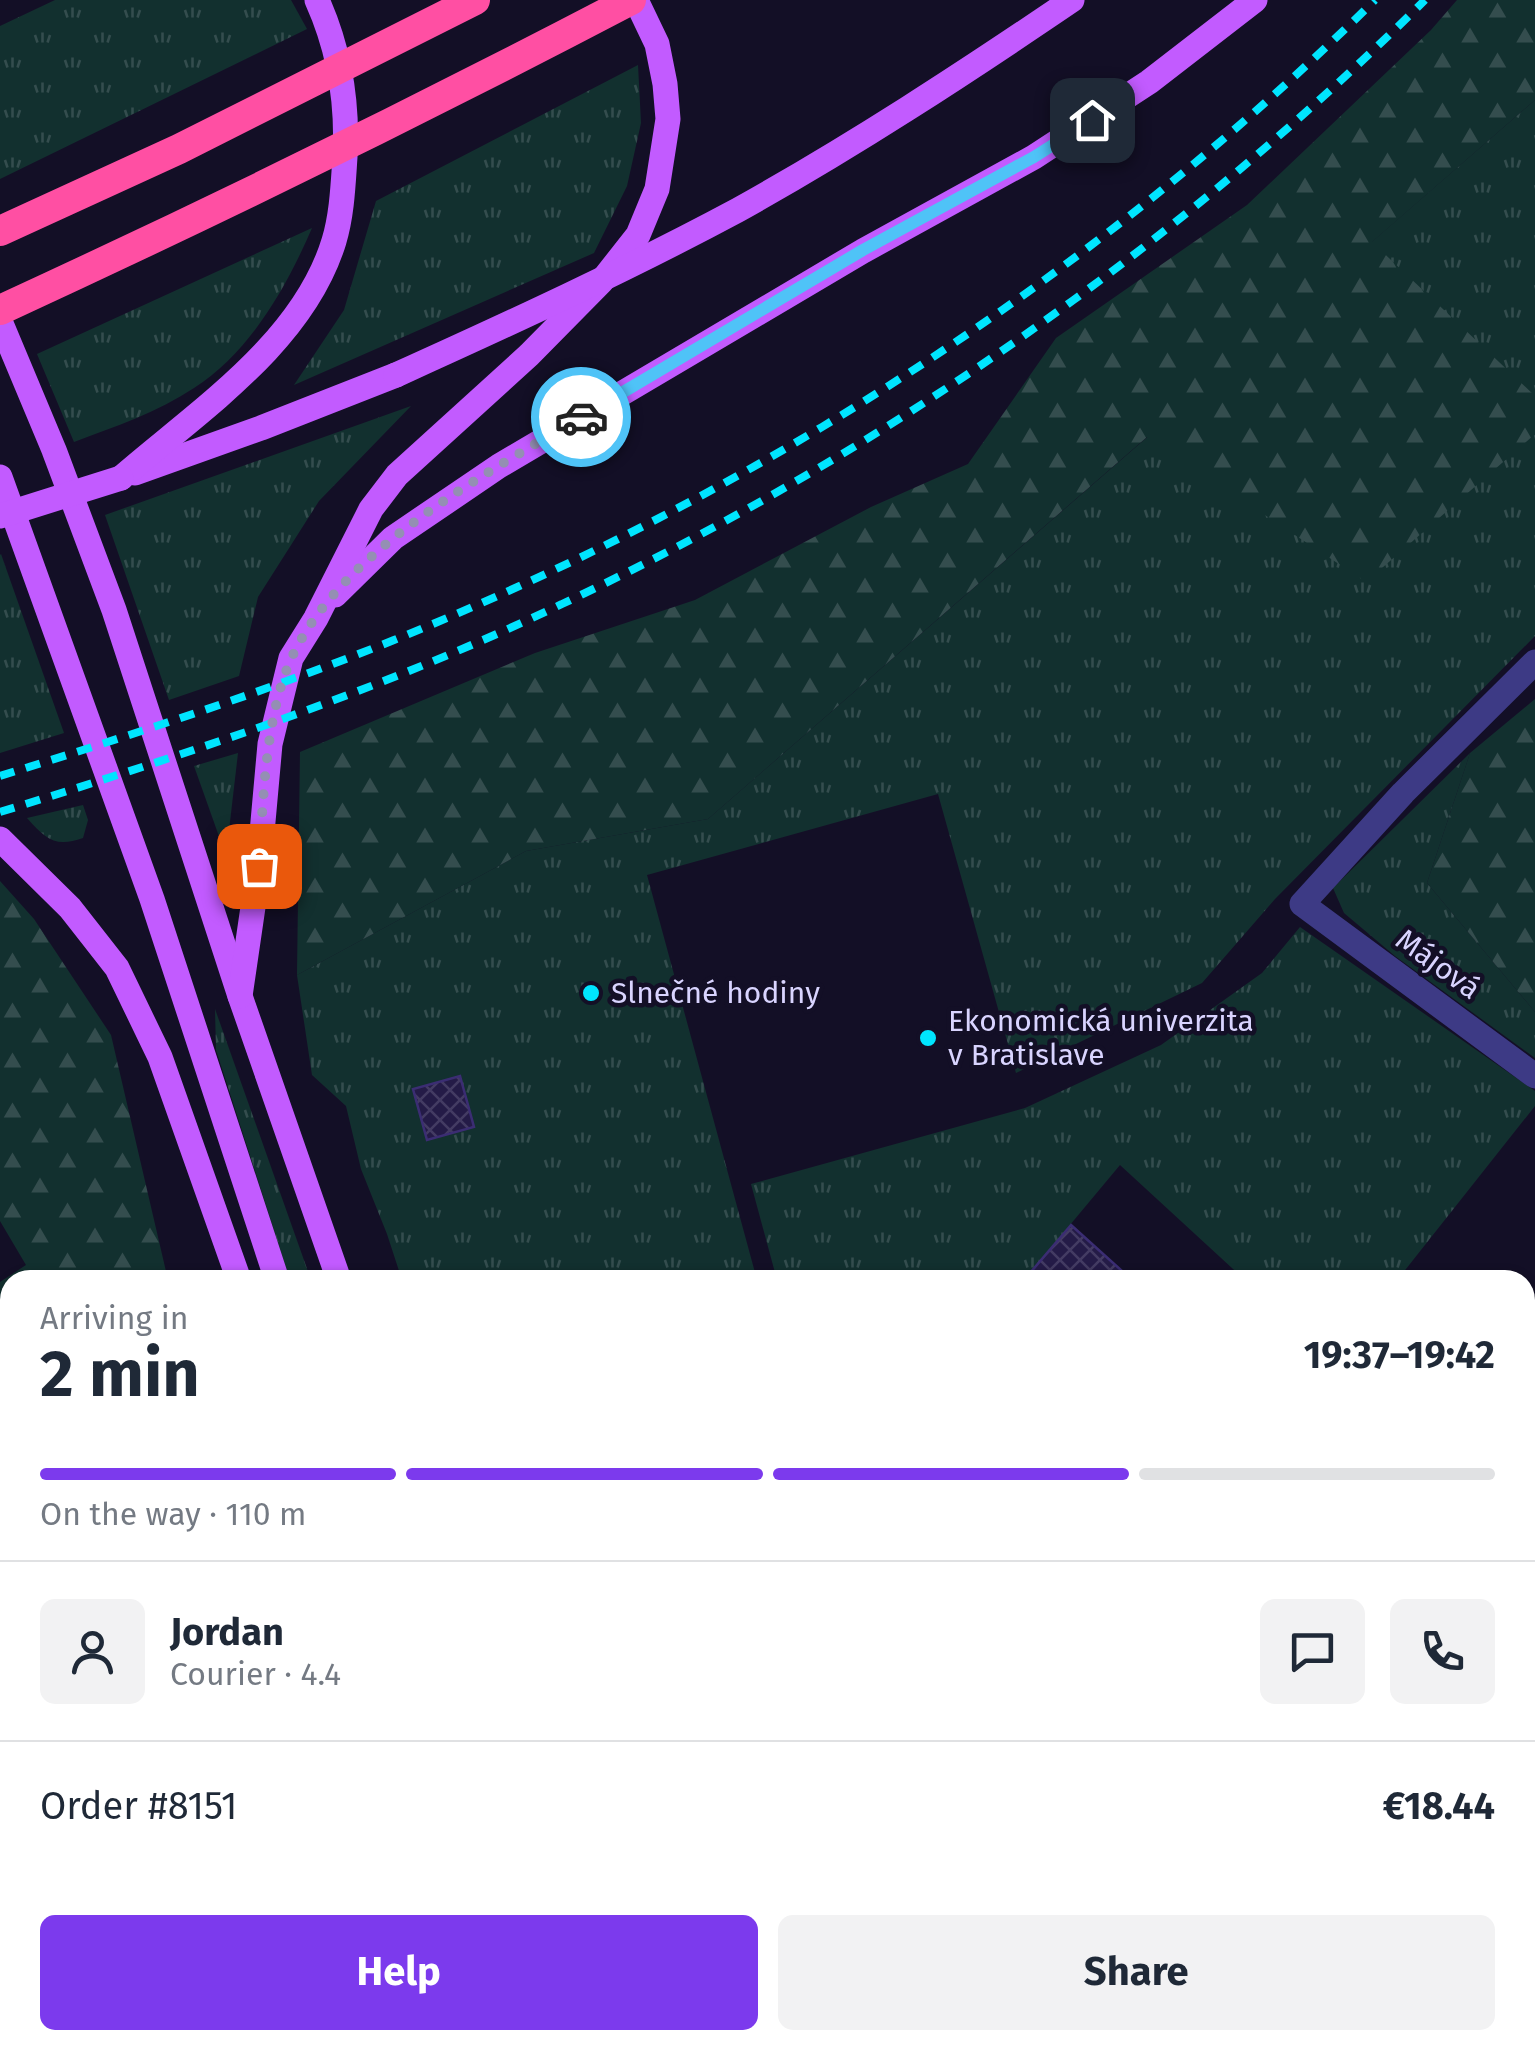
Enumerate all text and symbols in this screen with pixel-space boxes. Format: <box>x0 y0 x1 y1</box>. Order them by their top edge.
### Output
pin <box>1050 78 1135 163</box>
icon: home <box>1065 93 1120 148</box>
courier <box>531 367 631 467</box>
icon: car <box>554 390 609 445</box>
pin <box>217 824 302 909</box>
icon: bag <box>232 839 287 894</box>
street label: Májová <box>1389 921 1487 1007</box>
place label: Slnečné hodiny <box>611 975 820 1011</box>
marker: Slnečné hodiny <box>580 982 602 1004</box>
place label: Ekonomická univerzita v Bratislave <box>948 1003 1254 1073</box>
marker: Ekonomická univerzita v Bratislave <box>917 1027 939 1049</box>
text: Arriving in <box>40 1299 188 1337</box>
text: 19:37–19:42 <box>1304 1332 1495 1378</box>
text: 2 min <box>40 1335 200 1413</box>
text: On the way · 110 m <box>40 1495 307 1533</box>
button: person <box>40 1599 145 1704</box>
button: chat <box>1260 1599 1365 1704</box>
button: phone <box>1390 1599 1495 1704</box>
text: Jordan <box>170 1609 284 1655</box>
text: Courier · 4.4 <box>170 1655 341 1693</box>
text: Order #8151 <box>40 1783 238 1829</box>
text: €18.44 <box>1383 1783 1495 1829</box>
button: Help <box>40 1915 758 2030</box>
button: Share <box>778 1915 1495 2030</box>

